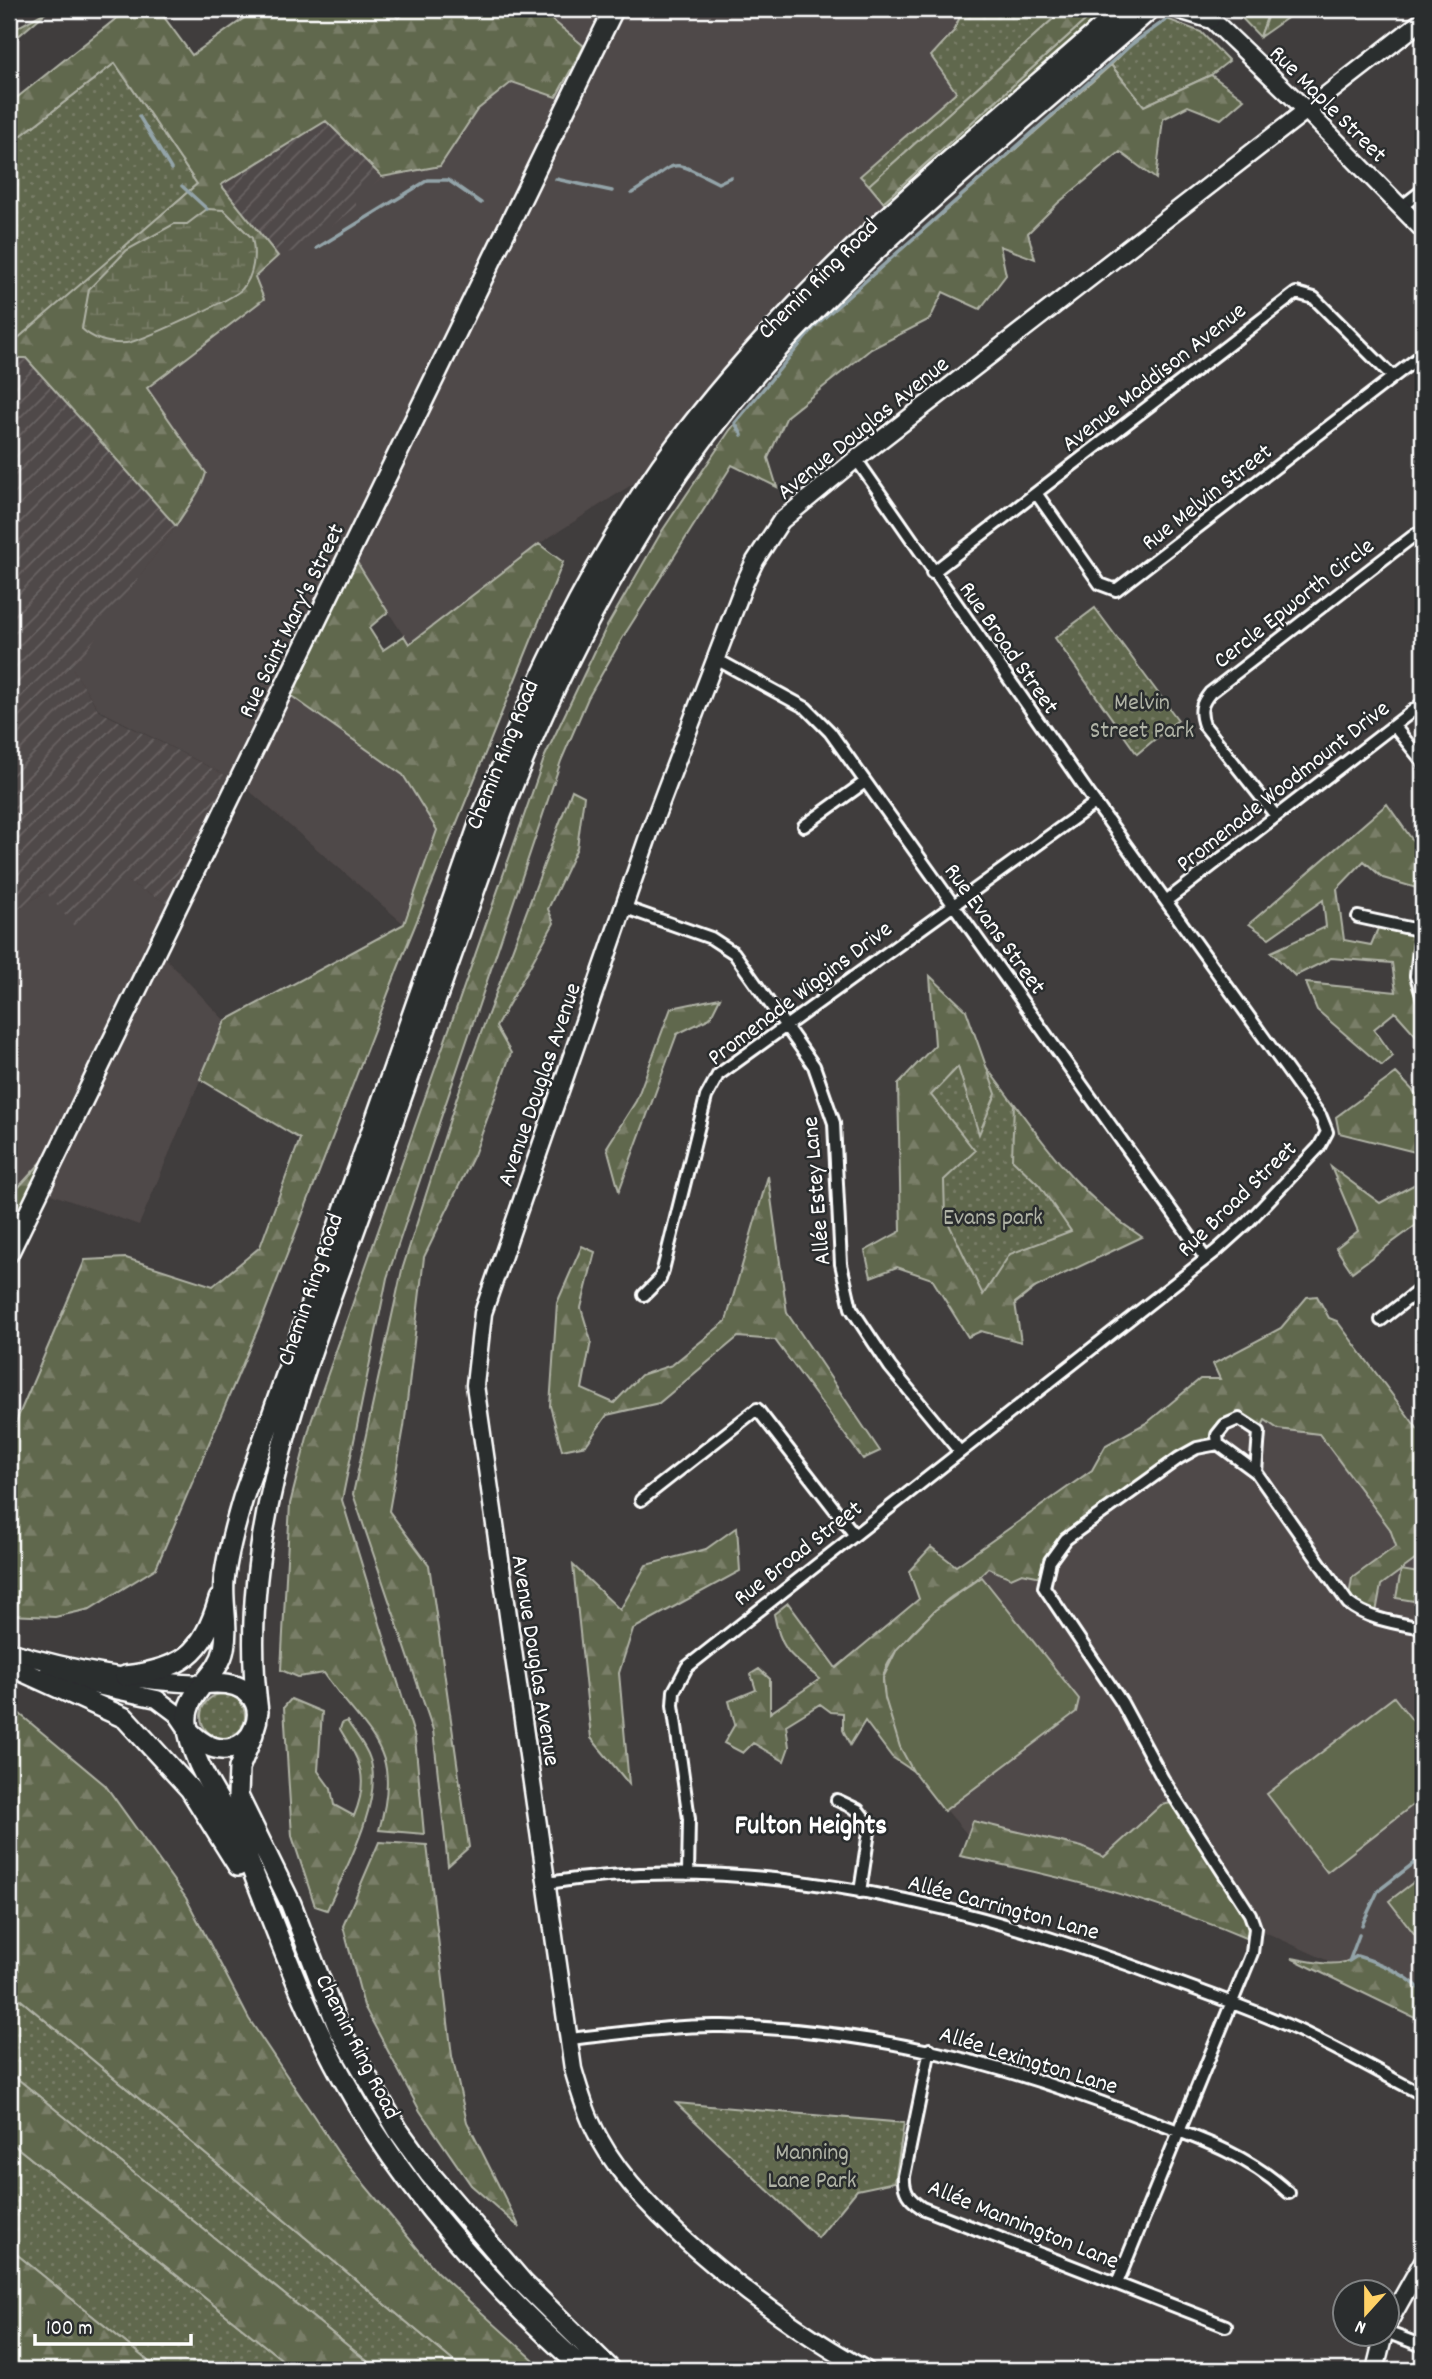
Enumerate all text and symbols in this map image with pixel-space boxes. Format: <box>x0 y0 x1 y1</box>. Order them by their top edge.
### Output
street label: Rue Maple Street <box>1260 38 1394 172</box>
street label: Chemin Ring Road <box>751 212 887 348</box>
street label: Avenue Maddison Avenue <box>1055 295 1255 461</box>
street label: Avenue Douglas Avenue <box>770 349 957 510</box>
street label: Rue Melvin Street <box>1135 436 1281 560</box>
street label: Rue Saint Mary's Street <box>231 518 355 724</box>
street label: Cercle Epworth Circle <box>1207 531 1383 678</box>
street label: Rue Broad Street <box>949 575 1066 722</box>
street label: Chemin Ring Road <box>458 675 549 835</box>
park label: Melvin Street Park <box>1090 687 1194 749</box>
street label: Promenade Woodmount Drive <box>1170 693 1398 882</box>
street label: Rue Evans Street <box>934 857 1053 1003</box>
street label: Promenade Wiggins Drive <box>701 914 900 1075</box>
street label: Avenue Douglas Avenue <box>490 979 592 1191</box>
street label: Allée Estey Lane <box>795 1115 841 1267</box>
street label: Rue Broad Street <box>1170 1134 1306 1266</box>
park label: Evans park <box>943 1202 1043 1236</box>
street label: Chemin Ring Road <box>270 1209 354 1371</box>
street label: Rue Broad Street <box>727 1493 871 1616</box>
street label: Avenue Douglas Avenue <box>501 1552 568 1768</box>
district label: Fulton Heights <box>735 1808 887 1848</box>
street label: Allée Carrington Lane <box>904 1867 1103 1951</box>
street label: Chemin Ring Road <box>305 1969 408 2126</box>
street label: Allée Lexington Lane <box>935 2019 1122 2105</box>
park label: Manning Lane Park <box>767 2137 857 2199</box>
street label: Allée Mannington Lane <box>922 2172 1123 2280</box>
north arrow <box>1330 2278 1400 2348</box>
scale bar <box>35 2302 191 2346</box>
text: N <box>1352 2311 1370 2340</box>
text: 100 m <box>46 2315 93 2345</box>

